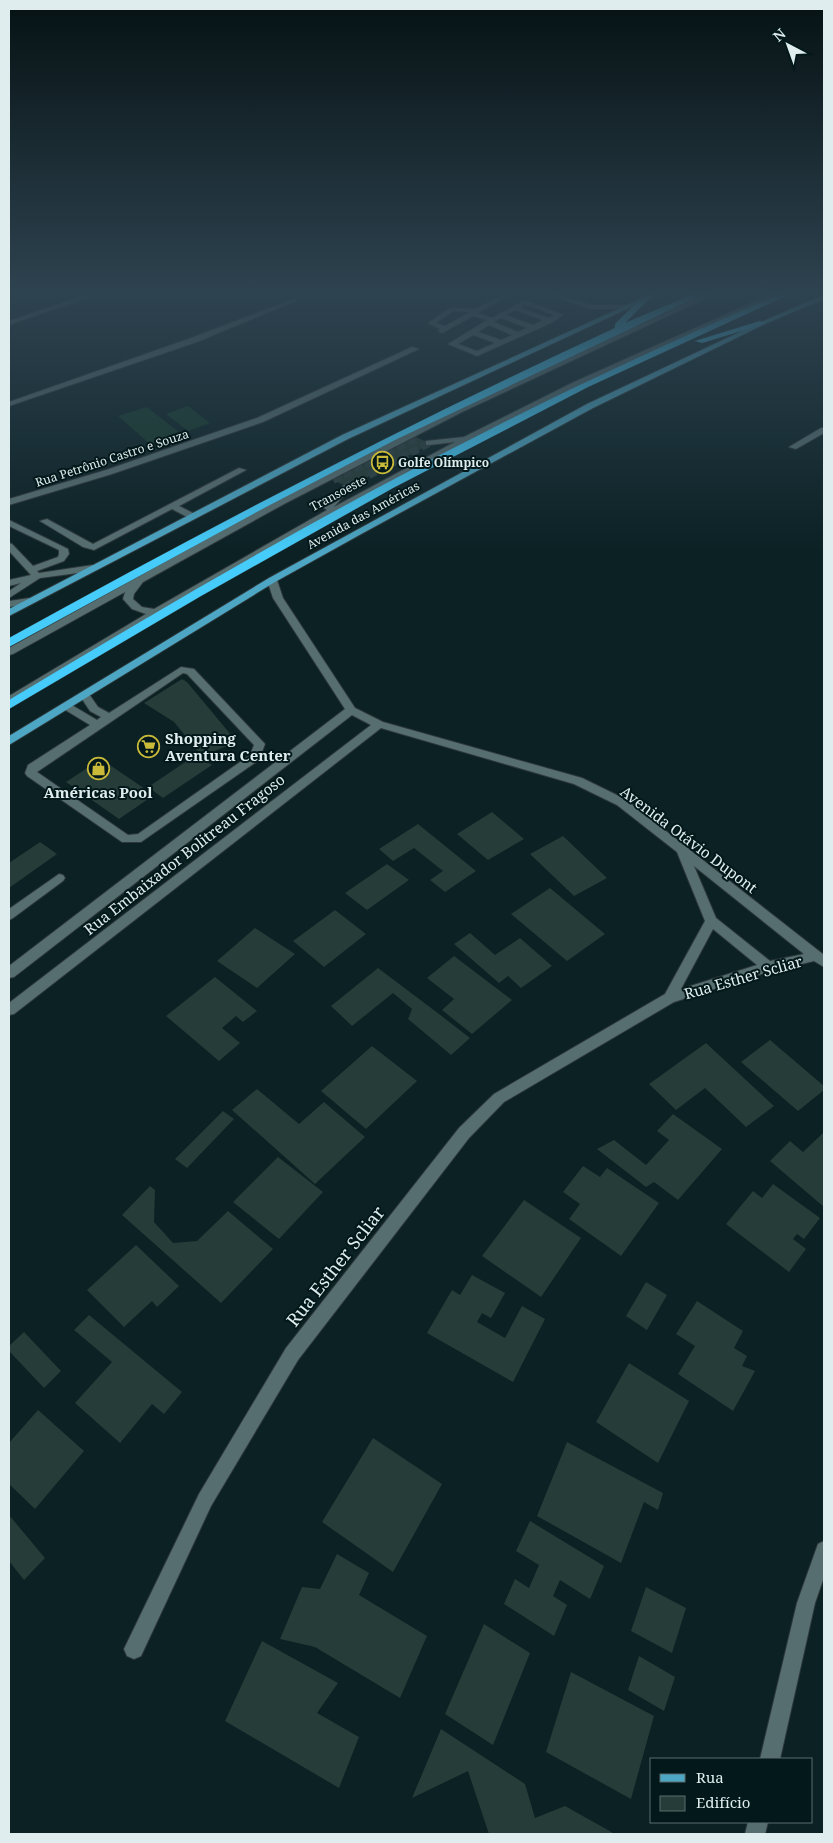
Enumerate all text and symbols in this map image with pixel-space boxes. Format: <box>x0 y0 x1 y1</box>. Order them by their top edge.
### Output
north arrow <box>763 20 813 70</box>
text: N <box>769 24 790 46</box>
street label: Rua Petrônio Castro e Souza <box>33 425 191 491</box>
bus stop icon: Golfe Olímpico <box>370 450 394 474</box>
place label: Golfe Olímpico <box>398 454 489 471</box>
street label: Transoeste <box>307 471 369 515</box>
street label: Avenida das Américas <box>304 477 422 553</box>
place label: Shopping Aventura Center <box>165 728 291 765</box>
supermarket icon: Shopping Aventura Center <box>137 735 161 759</box>
shop icon: Américas Pool <box>86 757 110 781</box>
street label: Rua Embaixador Bolitreau Fragoso <box>79 769 289 939</box>
street label: Avenida Otávio Dupont <box>616 781 762 897</box>
place label: Américas Pool <box>43 782 153 802</box>
street label: Rua Esther Scliar <box>682 951 804 1003</box>
street label: Rua Esther Scliar <box>280 1200 390 1331</box>
legend <box>650 1758 813 1823</box>
text: Rua <box>696 1767 724 1787</box>
text: Edifício <box>696 1792 751 1812</box>

